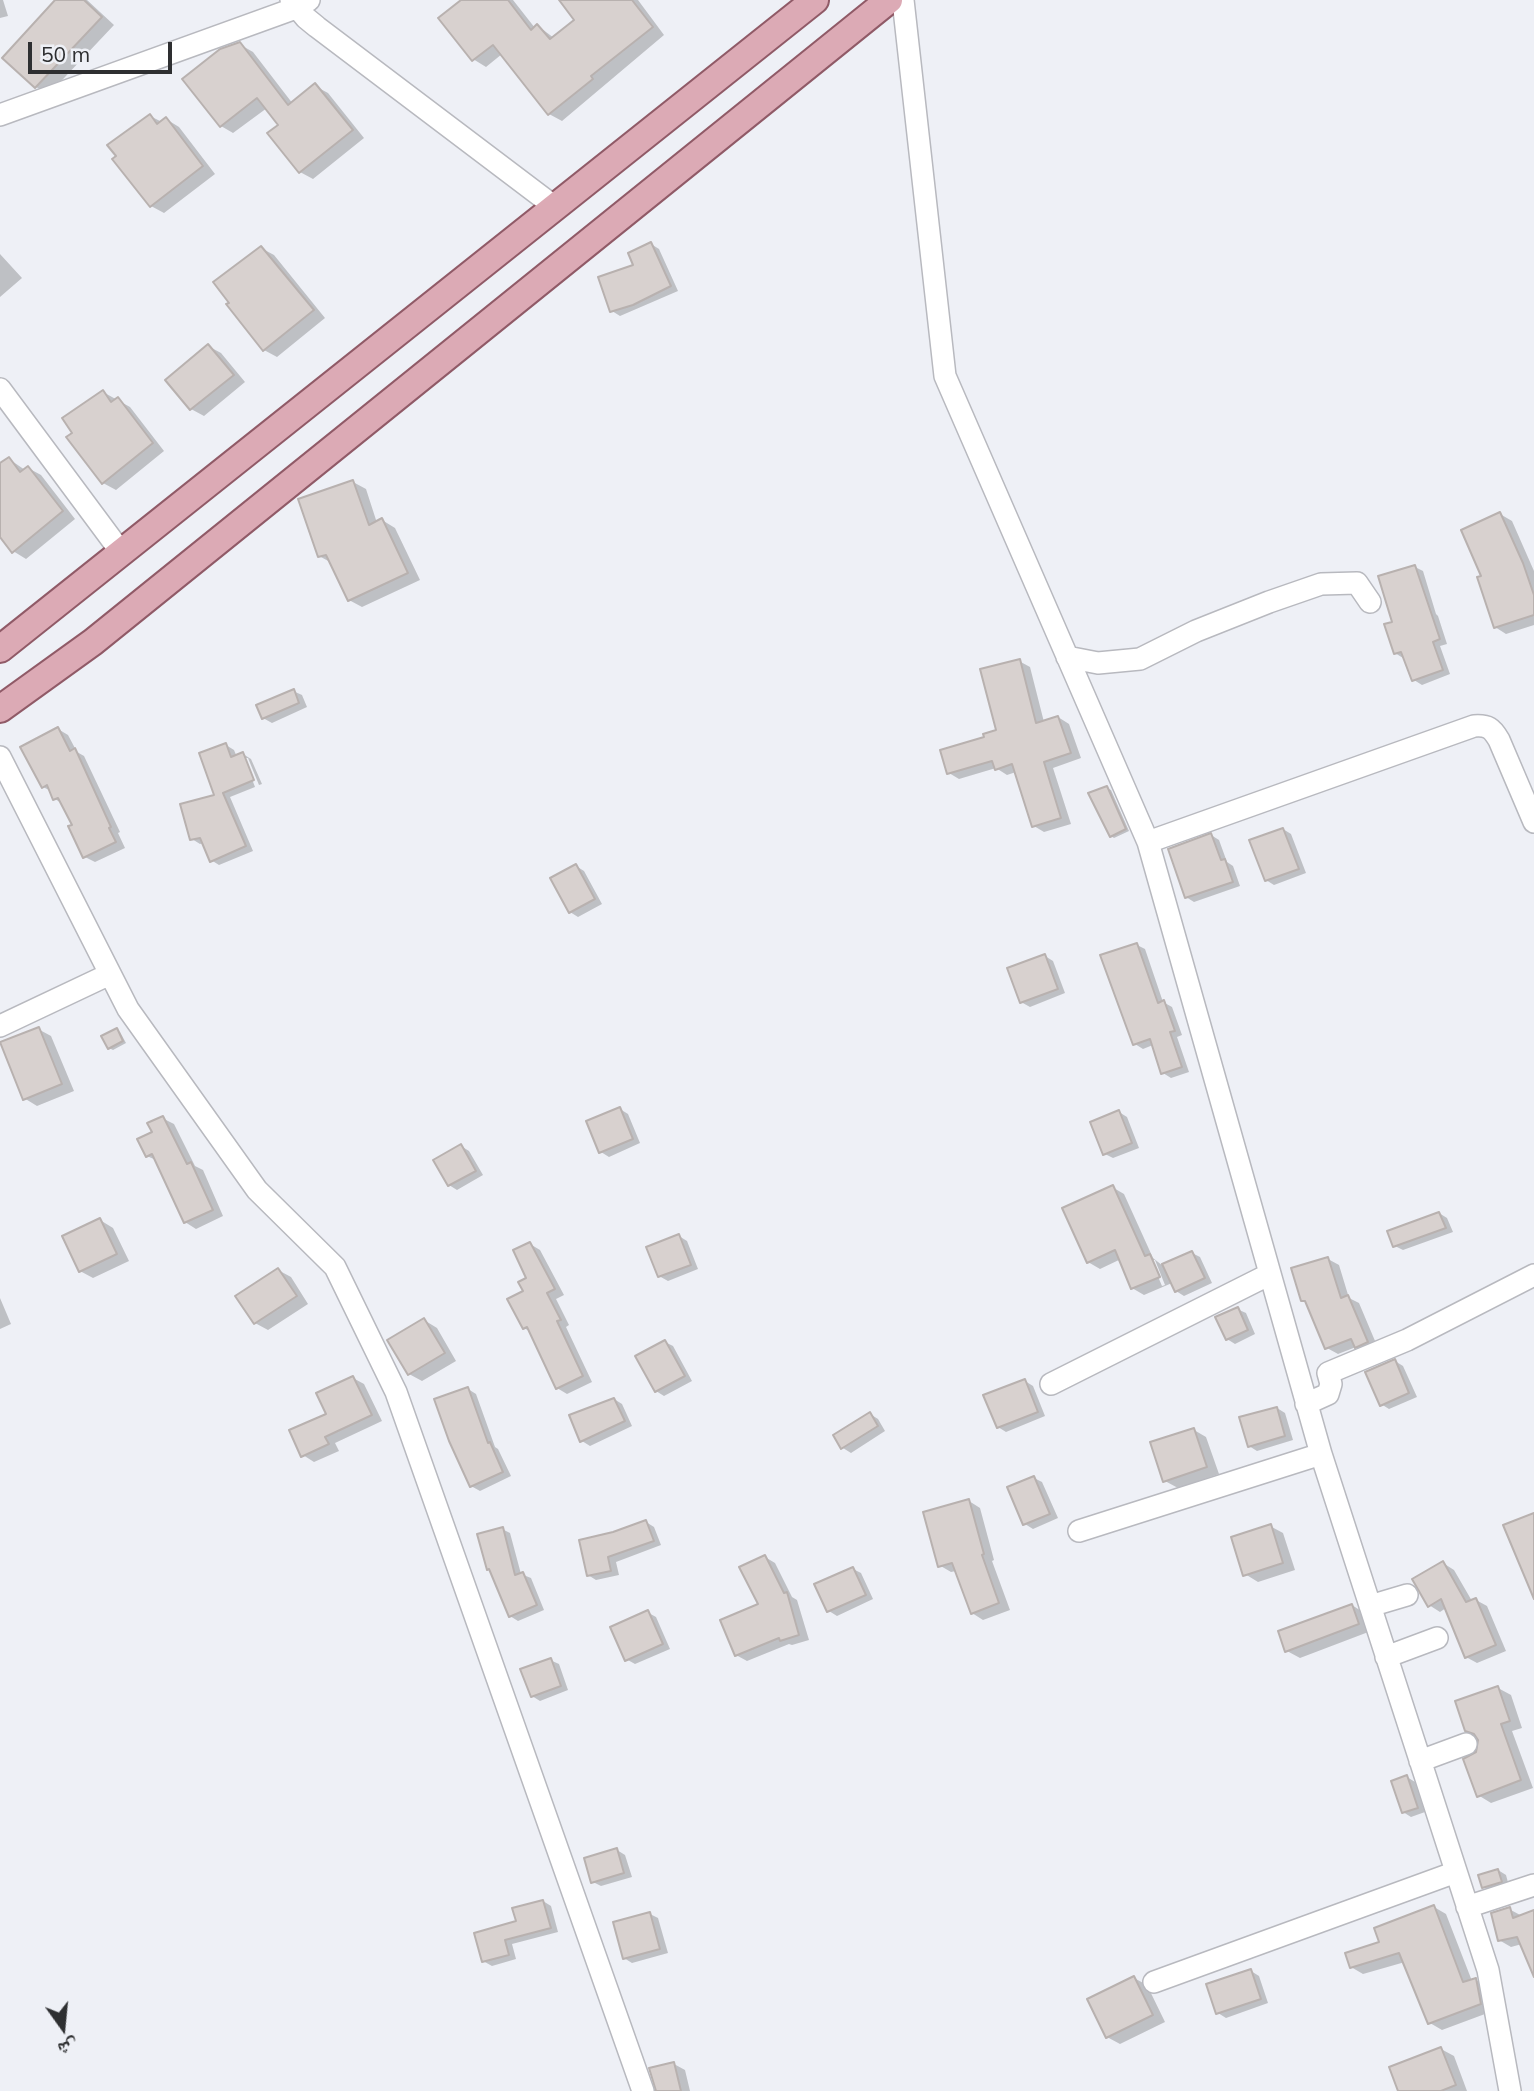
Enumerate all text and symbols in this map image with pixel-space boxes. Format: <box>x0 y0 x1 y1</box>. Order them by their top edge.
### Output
scale bar <box>32 28 175 72</box>
text: 50 m <box>41 41 90 67</box>
north arrow <box>28 1993 98 2063</box>
text: ش <box>56 2034 81 2062</box>

